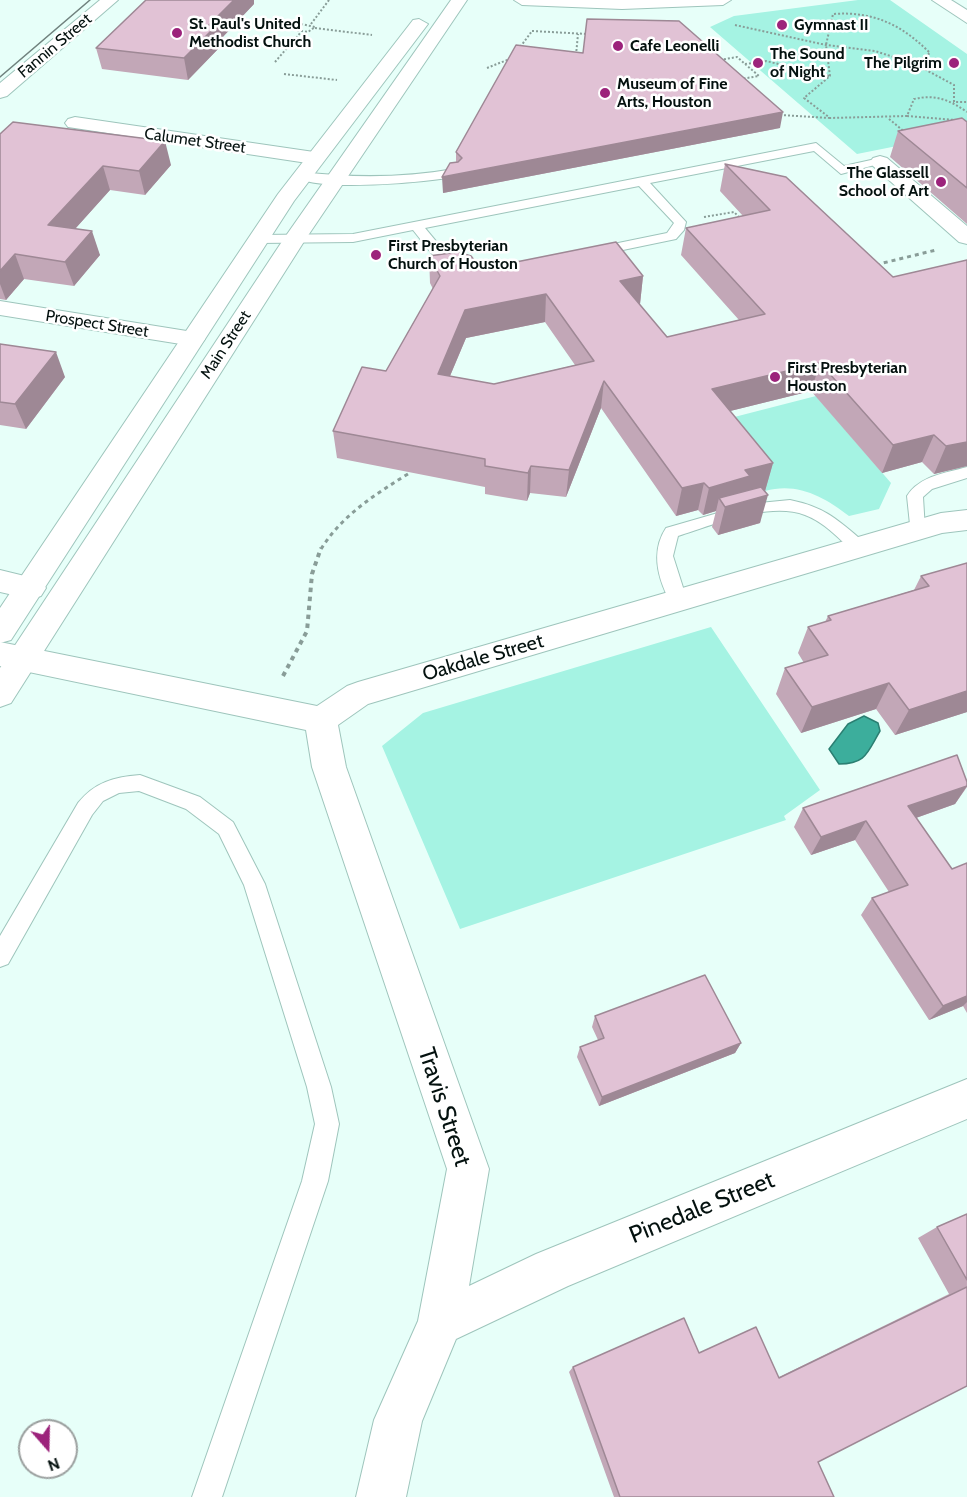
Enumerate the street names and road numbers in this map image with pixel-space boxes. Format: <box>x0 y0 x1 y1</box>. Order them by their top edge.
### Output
street label: Fannin Street <box>14 10 96 82</box>
street label: Calumet Street <box>143 124 247 158</box>
street label: Prospect Street <box>44 306 150 342</box>
street label: Main Street <box>197 307 255 383</box>
street label: Oakdale Street <box>420 629 546 687</box>
street label: Travis Street <box>411 1044 477 1170</box>
street label: Pinedale Street <box>625 1166 779 1250</box>

